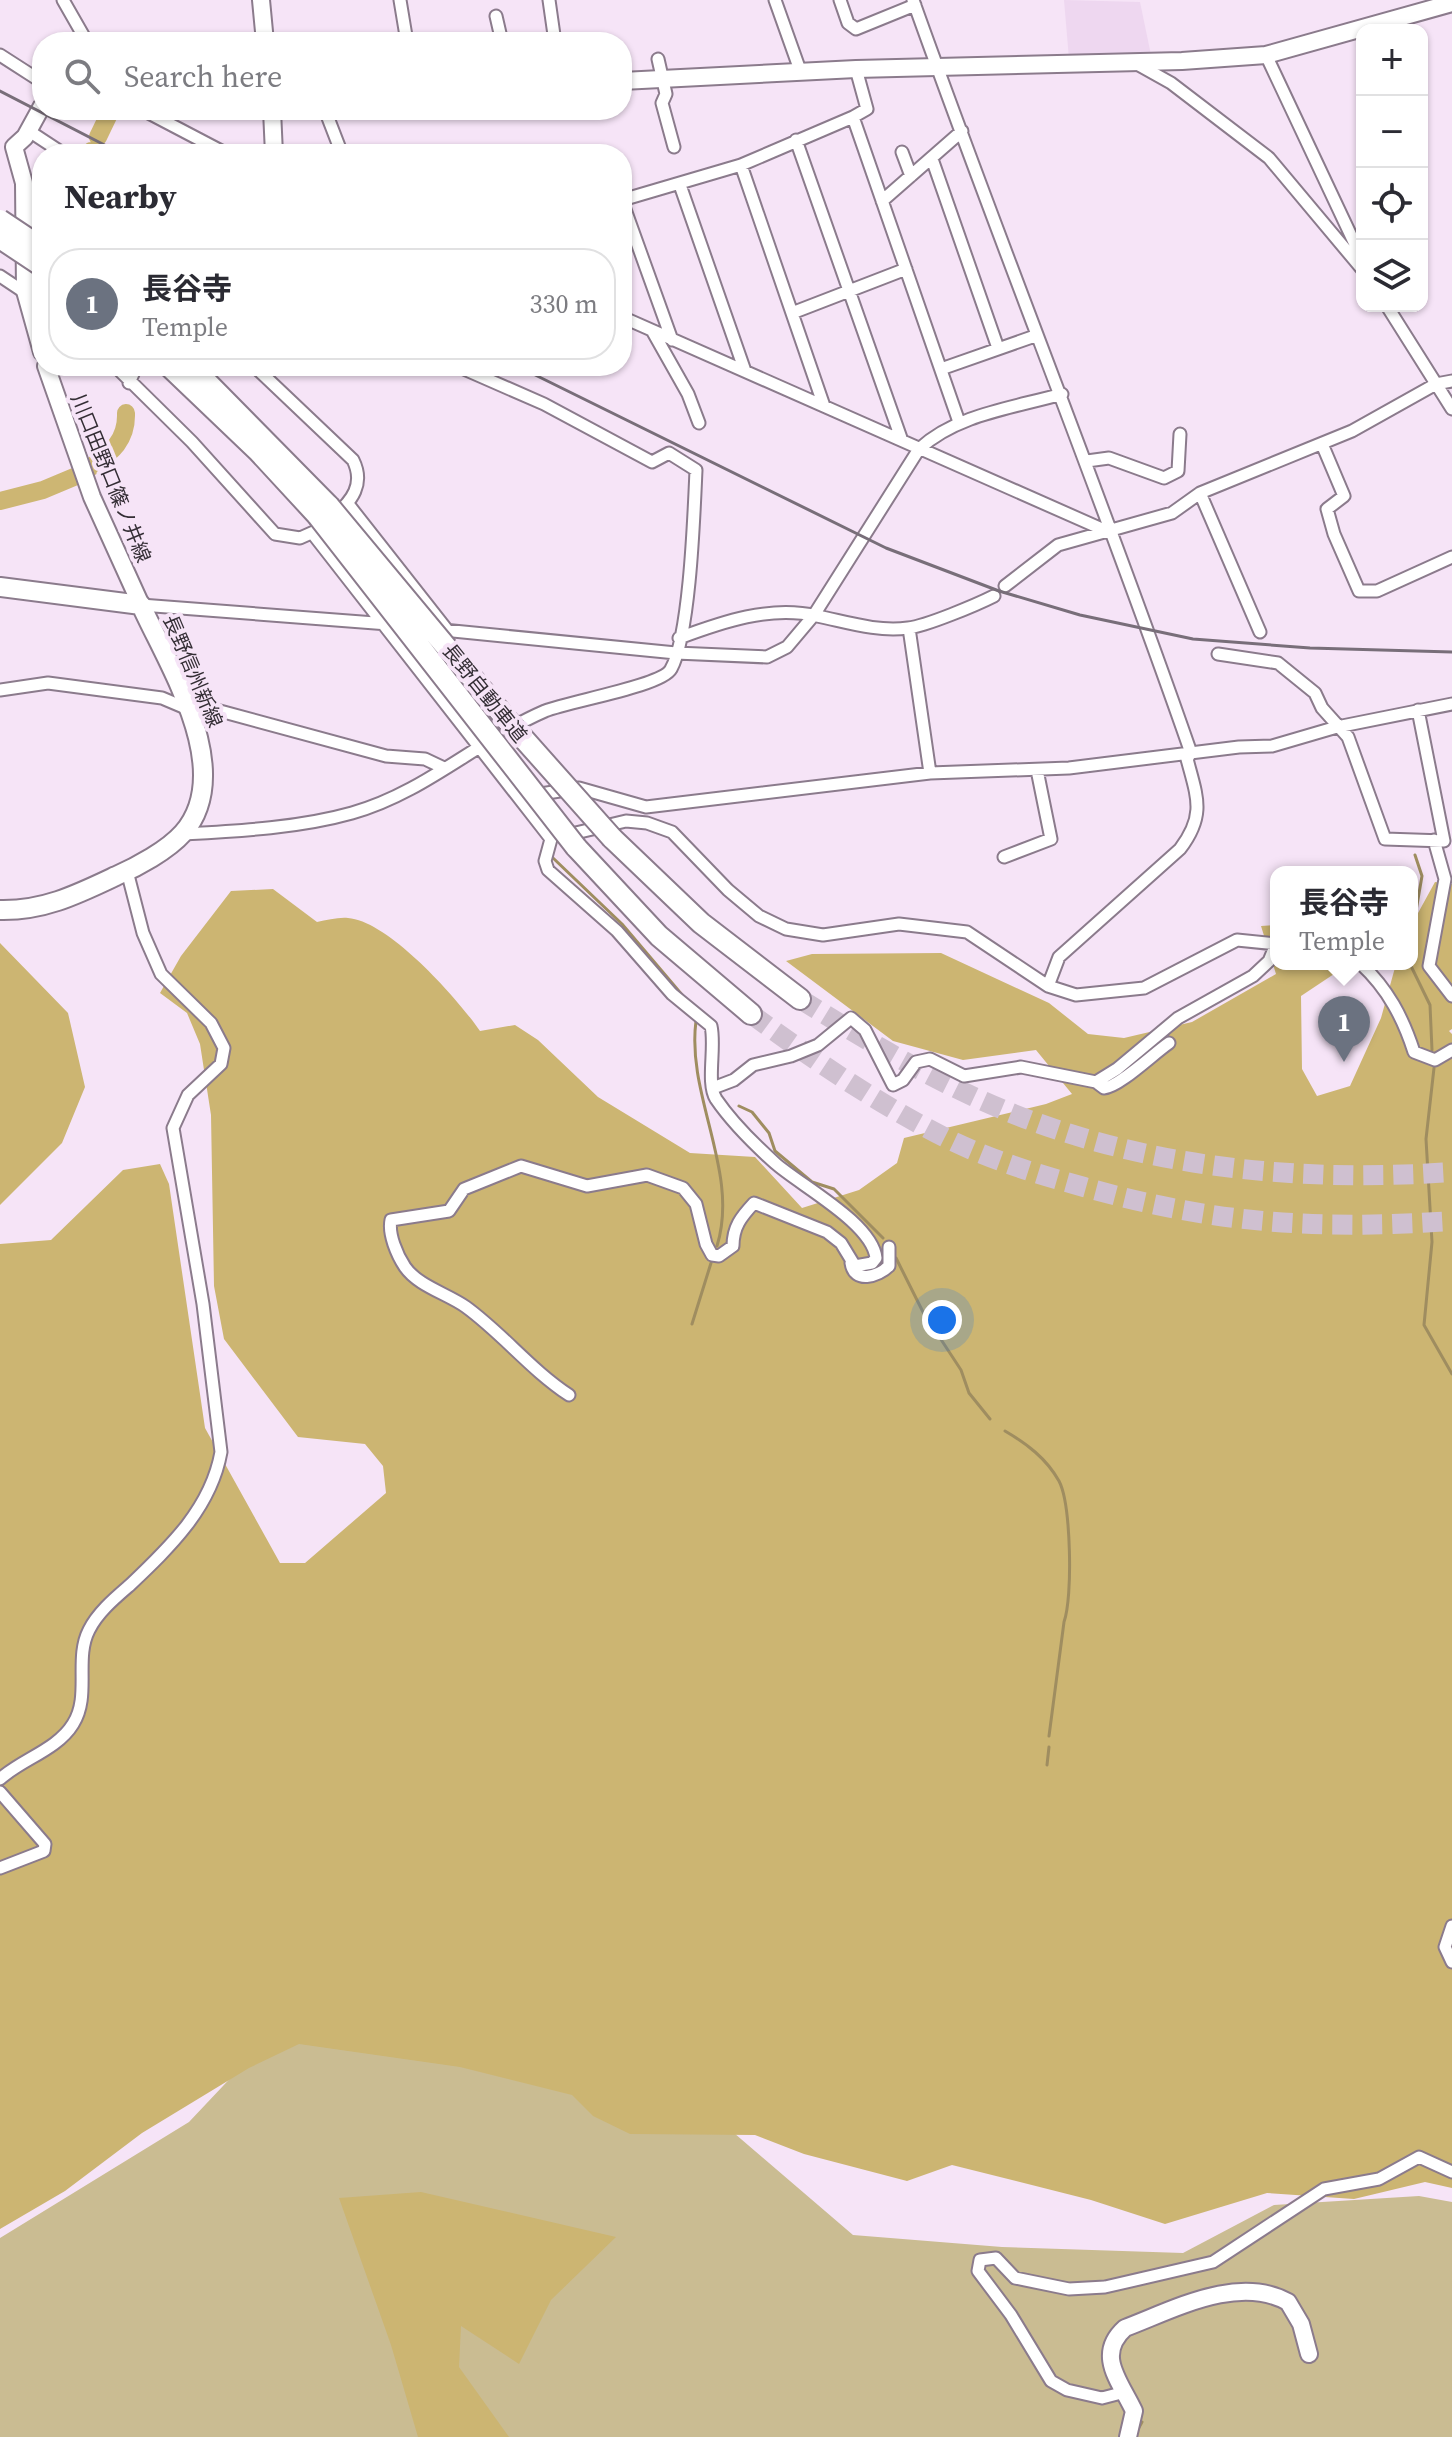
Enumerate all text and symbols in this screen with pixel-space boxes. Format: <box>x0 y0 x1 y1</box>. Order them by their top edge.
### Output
map controls <box>1356 24 1428 312</box>
button: + <box>1356 24 1428 96</box>
search box <box>32 32 632 120</box>
icon: search <box>60 54 104 98</box>
text: Search here <box>124 56 282 97</box>
button: − <box>1356 96 1428 168</box>
button: locate <box>1356 168 1428 240</box>
text: Nearby <box>64 173 177 219</box>
button: layers <box>1356 240 1428 312</box>
text: 長谷寺 <box>142 268 232 309</box>
text: 1 <box>85 286 99 322</box>
text: 330 m <box>530 286 598 322</box>
text: Temple <box>142 309 228 345</box>
street label: 川口田野口篠ノ井線 <box>64 389 158 567</box>
street label: 長野信州新線 <box>157 610 229 732</box>
street label: 長野自動車道 <box>436 638 534 748</box>
popup <box>1270 866 1418 970</box>
text: 長谷寺 <box>1299 882 1389 923</box>
text: Temple <box>1299 923 1385 959</box>
pin: 1 <box>1318 996 1370 1062</box>
your location <box>922 1300 962 1340</box>

